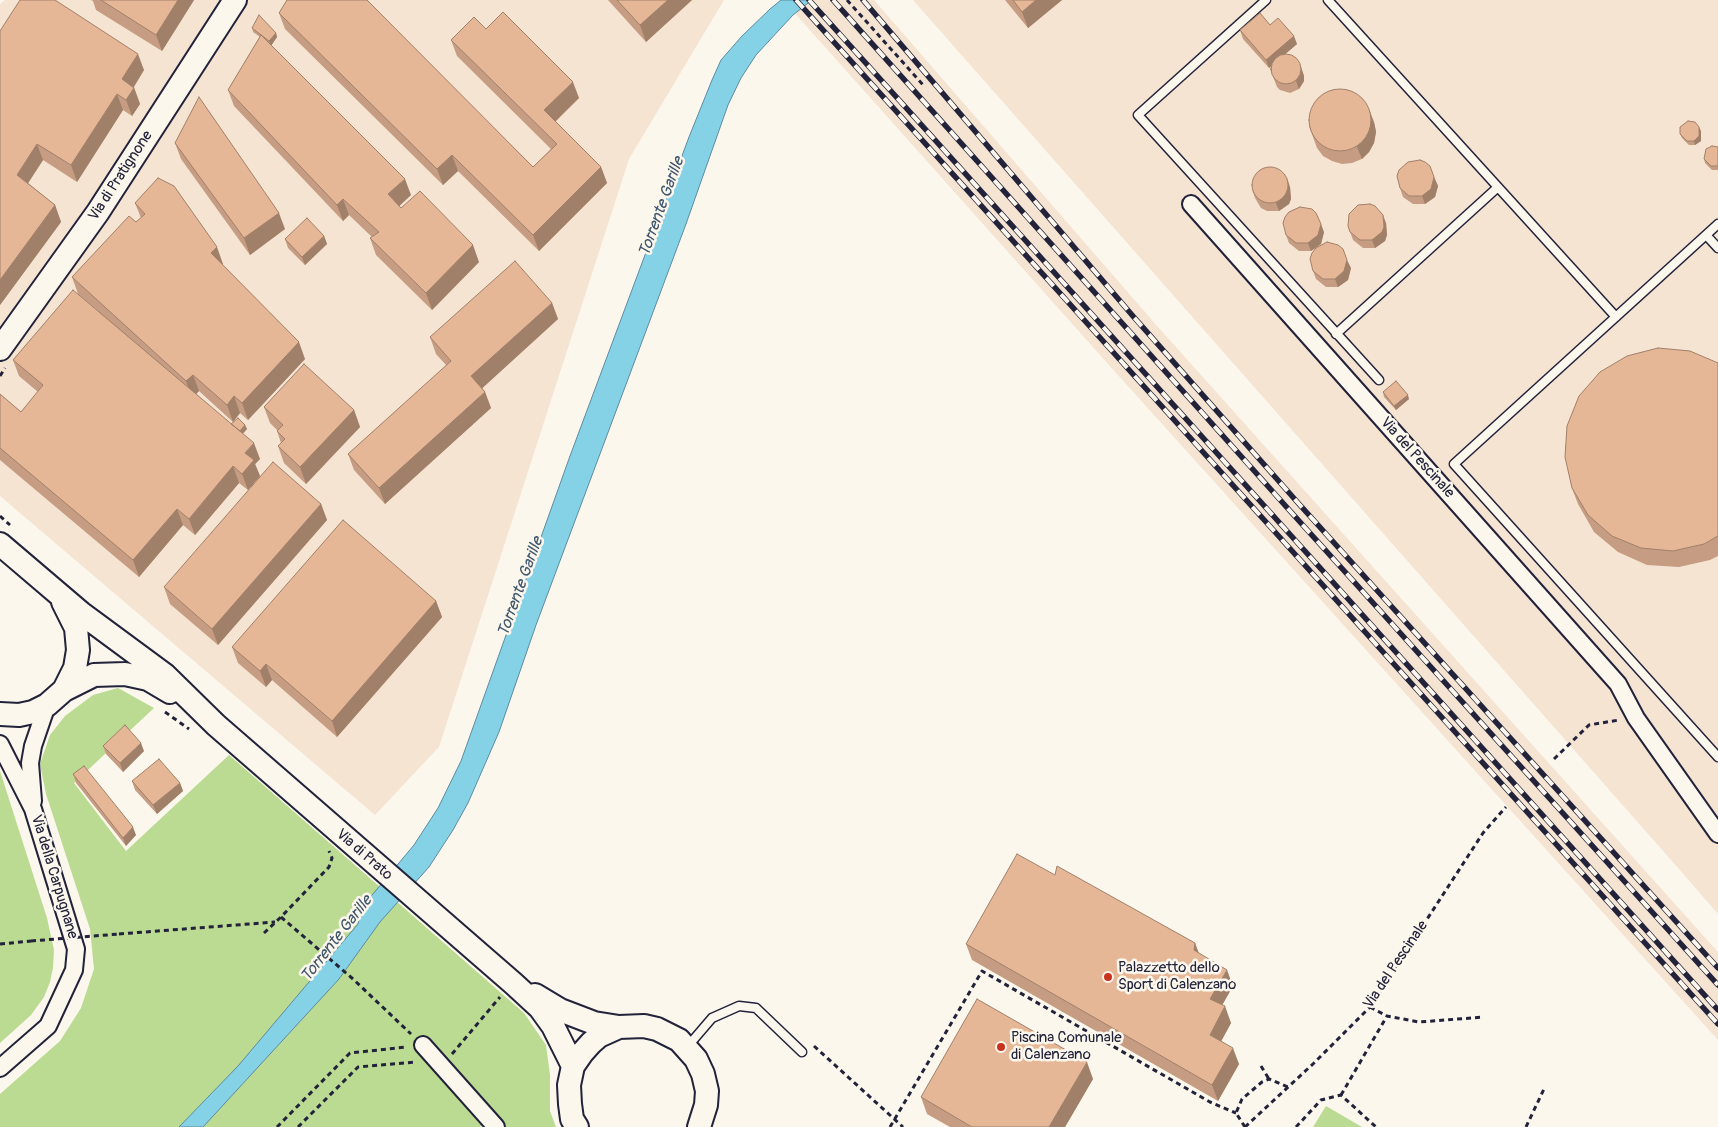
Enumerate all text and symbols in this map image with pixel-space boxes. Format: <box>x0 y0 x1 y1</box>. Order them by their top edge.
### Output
street label: Via di Pratignone <box>85 128 157 224</box>
water label: Torrente Garille <box>635 155 689 259</box>
street label: Via del Pescinale <box>1376 414 1458 502</box>
water label: Torrente Garille <box>494 535 548 639</box>
street label: Via della Carpugnane <box>27 813 81 941</box>
street label: Via di Prato <box>332 826 396 884</box>
water label: Torrente Garille <box>297 892 377 986</box>
street label: Via del Pescinale <box>1360 917 1432 1013</box>
place label: Palazzetto dello Sport di Calenzano <box>1118 959 1236 994</box>
marker: Palazzetto dello Sport di Calenzano <box>1102 971 1114 983</box>
place label: Piscina Comunale di Calenzano <box>1011 1029 1122 1064</box>
marker: Piscina Comunale di Calenzano <box>995 1041 1007 1053</box>

